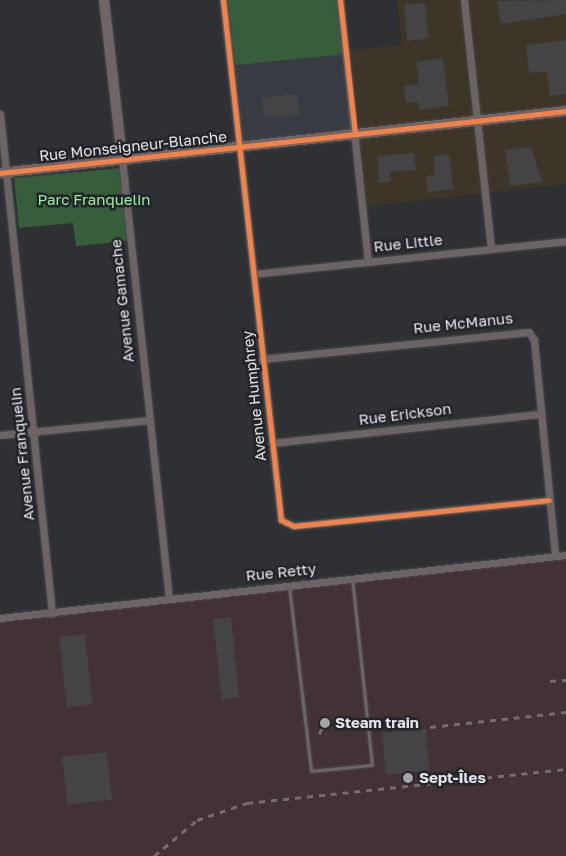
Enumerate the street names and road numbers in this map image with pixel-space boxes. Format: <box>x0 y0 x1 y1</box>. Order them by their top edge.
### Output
street label: Rue Monseigneur-Blanche <box>38 127 228 165</box>
street label: Rue Little <box>373 230 443 256</box>
street label: Avenue Gamache <box>107 239 137 363</box>
street label: Rue McManus <box>412 309 514 337</box>
street label: Avenue Humphrey <box>238 330 270 462</box>
street label: Avenue Franquelin <box>6 386 38 522</box>
street label: Rue Erickson <box>358 399 452 429</box>
street label: Rue Retty <box>245 559 317 585</box>

